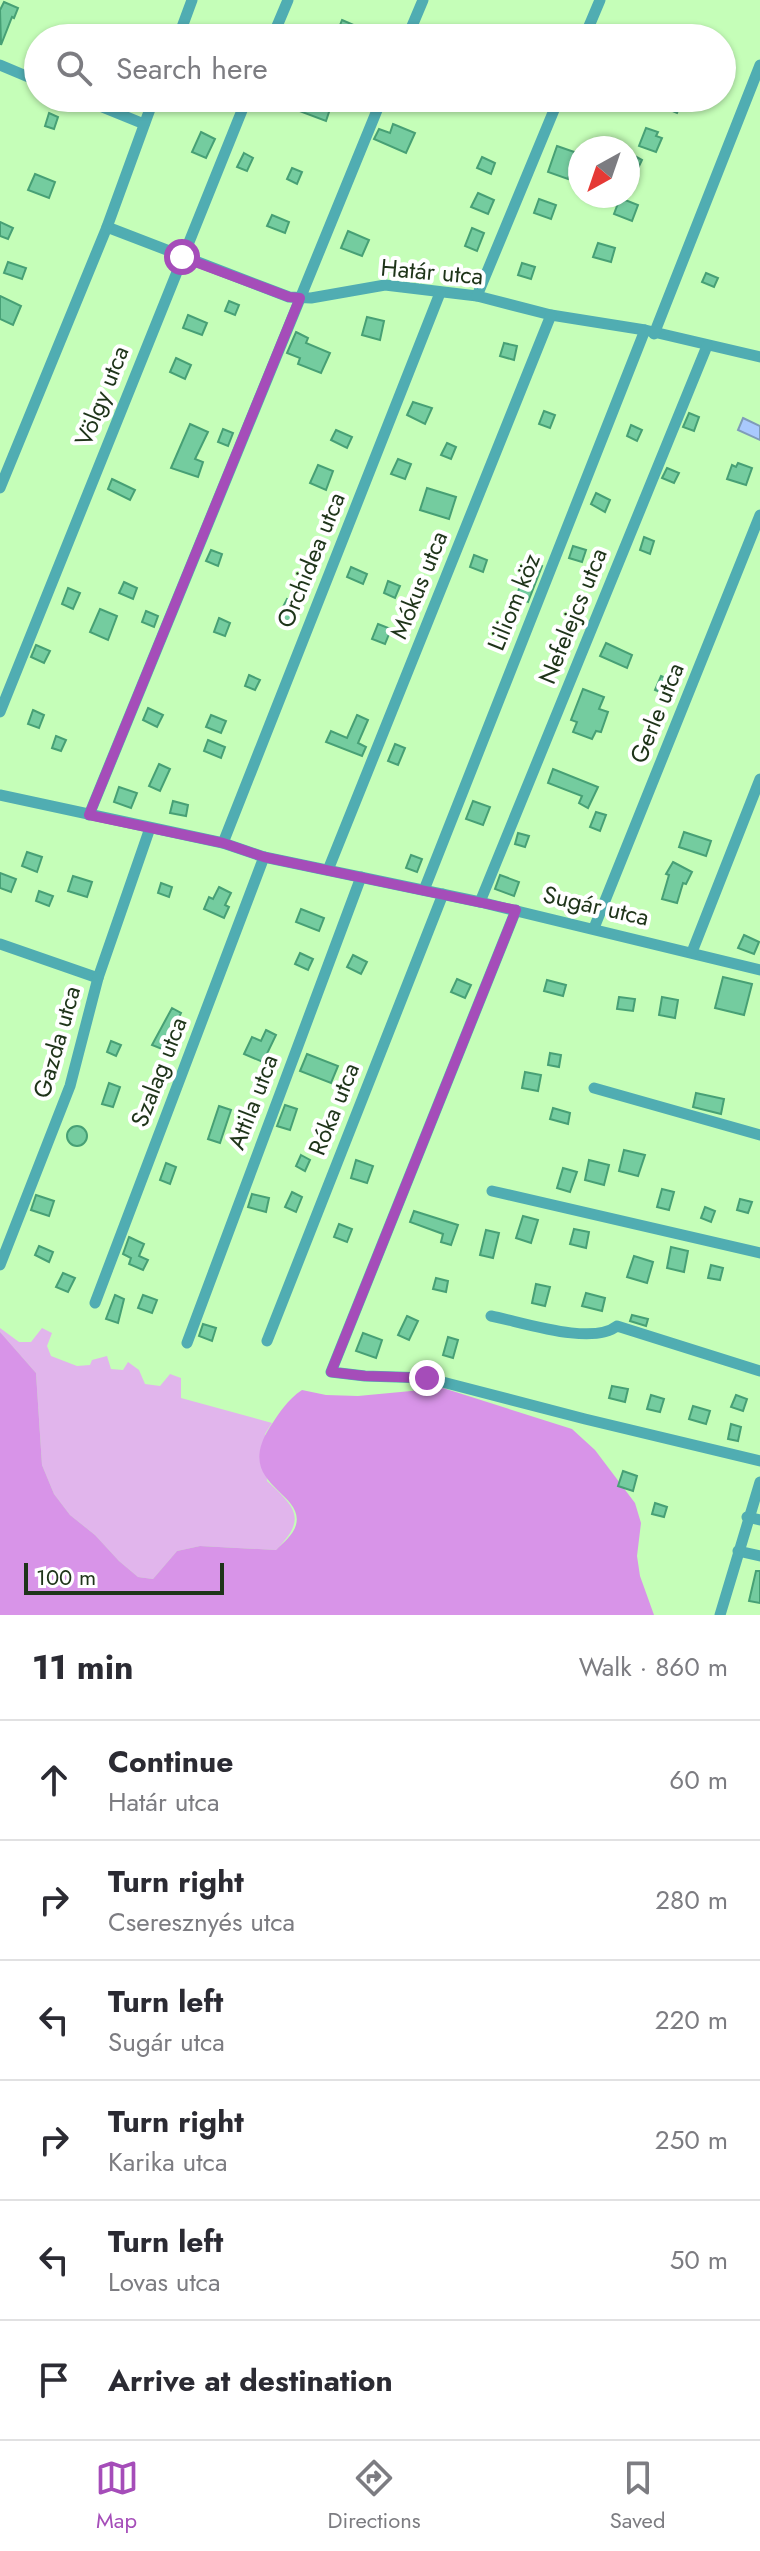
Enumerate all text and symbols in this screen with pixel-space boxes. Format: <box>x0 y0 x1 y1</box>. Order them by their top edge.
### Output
search box <box>24 24 736 112</box>
icon: search <box>52 46 96 90</box>
text: Search here <box>116 47 268 90</box>
north arrow <box>568 136 640 208</box>
route start <box>164 239 200 275</box>
street label: Határ utca <box>379 250 485 293</box>
street label: Völgy utca <box>66 340 137 451</box>
street label: Orchidea utca <box>267 487 354 633</box>
street label: Mókus utca <box>381 526 456 644</box>
street label: Nefelejcs utca <box>529 543 616 689</box>
street label: Liliom köz <box>478 548 549 656</box>
street label: Gerle utca <box>621 657 693 768</box>
street label: Sugár utca <box>540 876 653 935</box>
street label: Gazda utca <box>24 982 89 1102</box>
street label: Szalag utca <box>122 1012 195 1132</box>
street label: Attila utca <box>218 1049 287 1154</box>
street label: Róka utca <box>299 1057 368 1160</box>
route end <box>409 1360 445 1396</box>
scale bar <box>24 1559 224 1595</box>
text: 100 m <box>36 1561 96 1593</box>
text: 11 min <box>32 1643 134 1692</box>
text: Walk · 860 m <box>579 1648 728 1686</box>
text: Continue <box>108 1740 234 1783</box>
icon: ahead <box>32 1758 76 1802</box>
text: 60 m <box>669 1761 728 1799</box>
text: Határ utca <box>108 1783 220 1821</box>
text: Turn right <box>108 1860 244 1903</box>
icon: right <box>32 1878 76 1922</box>
text: 280 m <box>655 1881 728 1919</box>
text: Cseresznyés utca <box>108 1903 295 1941</box>
text: Turn left <box>108 1980 223 2023</box>
icon: left <box>32 1998 76 2042</box>
text: 220 m <box>655 2001 728 2039</box>
text: Sugár utca <box>108 2023 225 2061</box>
text: Turn right <box>108 2100 244 2143</box>
icon: right <box>32 2118 76 2162</box>
text: 250 m <box>655 2121 728 2159</box>
text: Karika utca <box>108 2143 227 2181</box>
text: Turn left <box>108 2220 223 2263</box>
icon: left <box>32 2238 76 2282</box>
text: 50 m <box>670 2241 728 2279</box>
text: Lovas utca <box>108 2263 221 2301</box>
icon: arrive <box>32 2358 76 2402</box>
text: Arrive at destination <box>108 2359 393 2402</box>
tab: Map <box>95 2456 139 2536</box>
tab: Directions <box>328 2456 421 2536</box>
tab: Saved <box>610 2456 665 2536</box>

